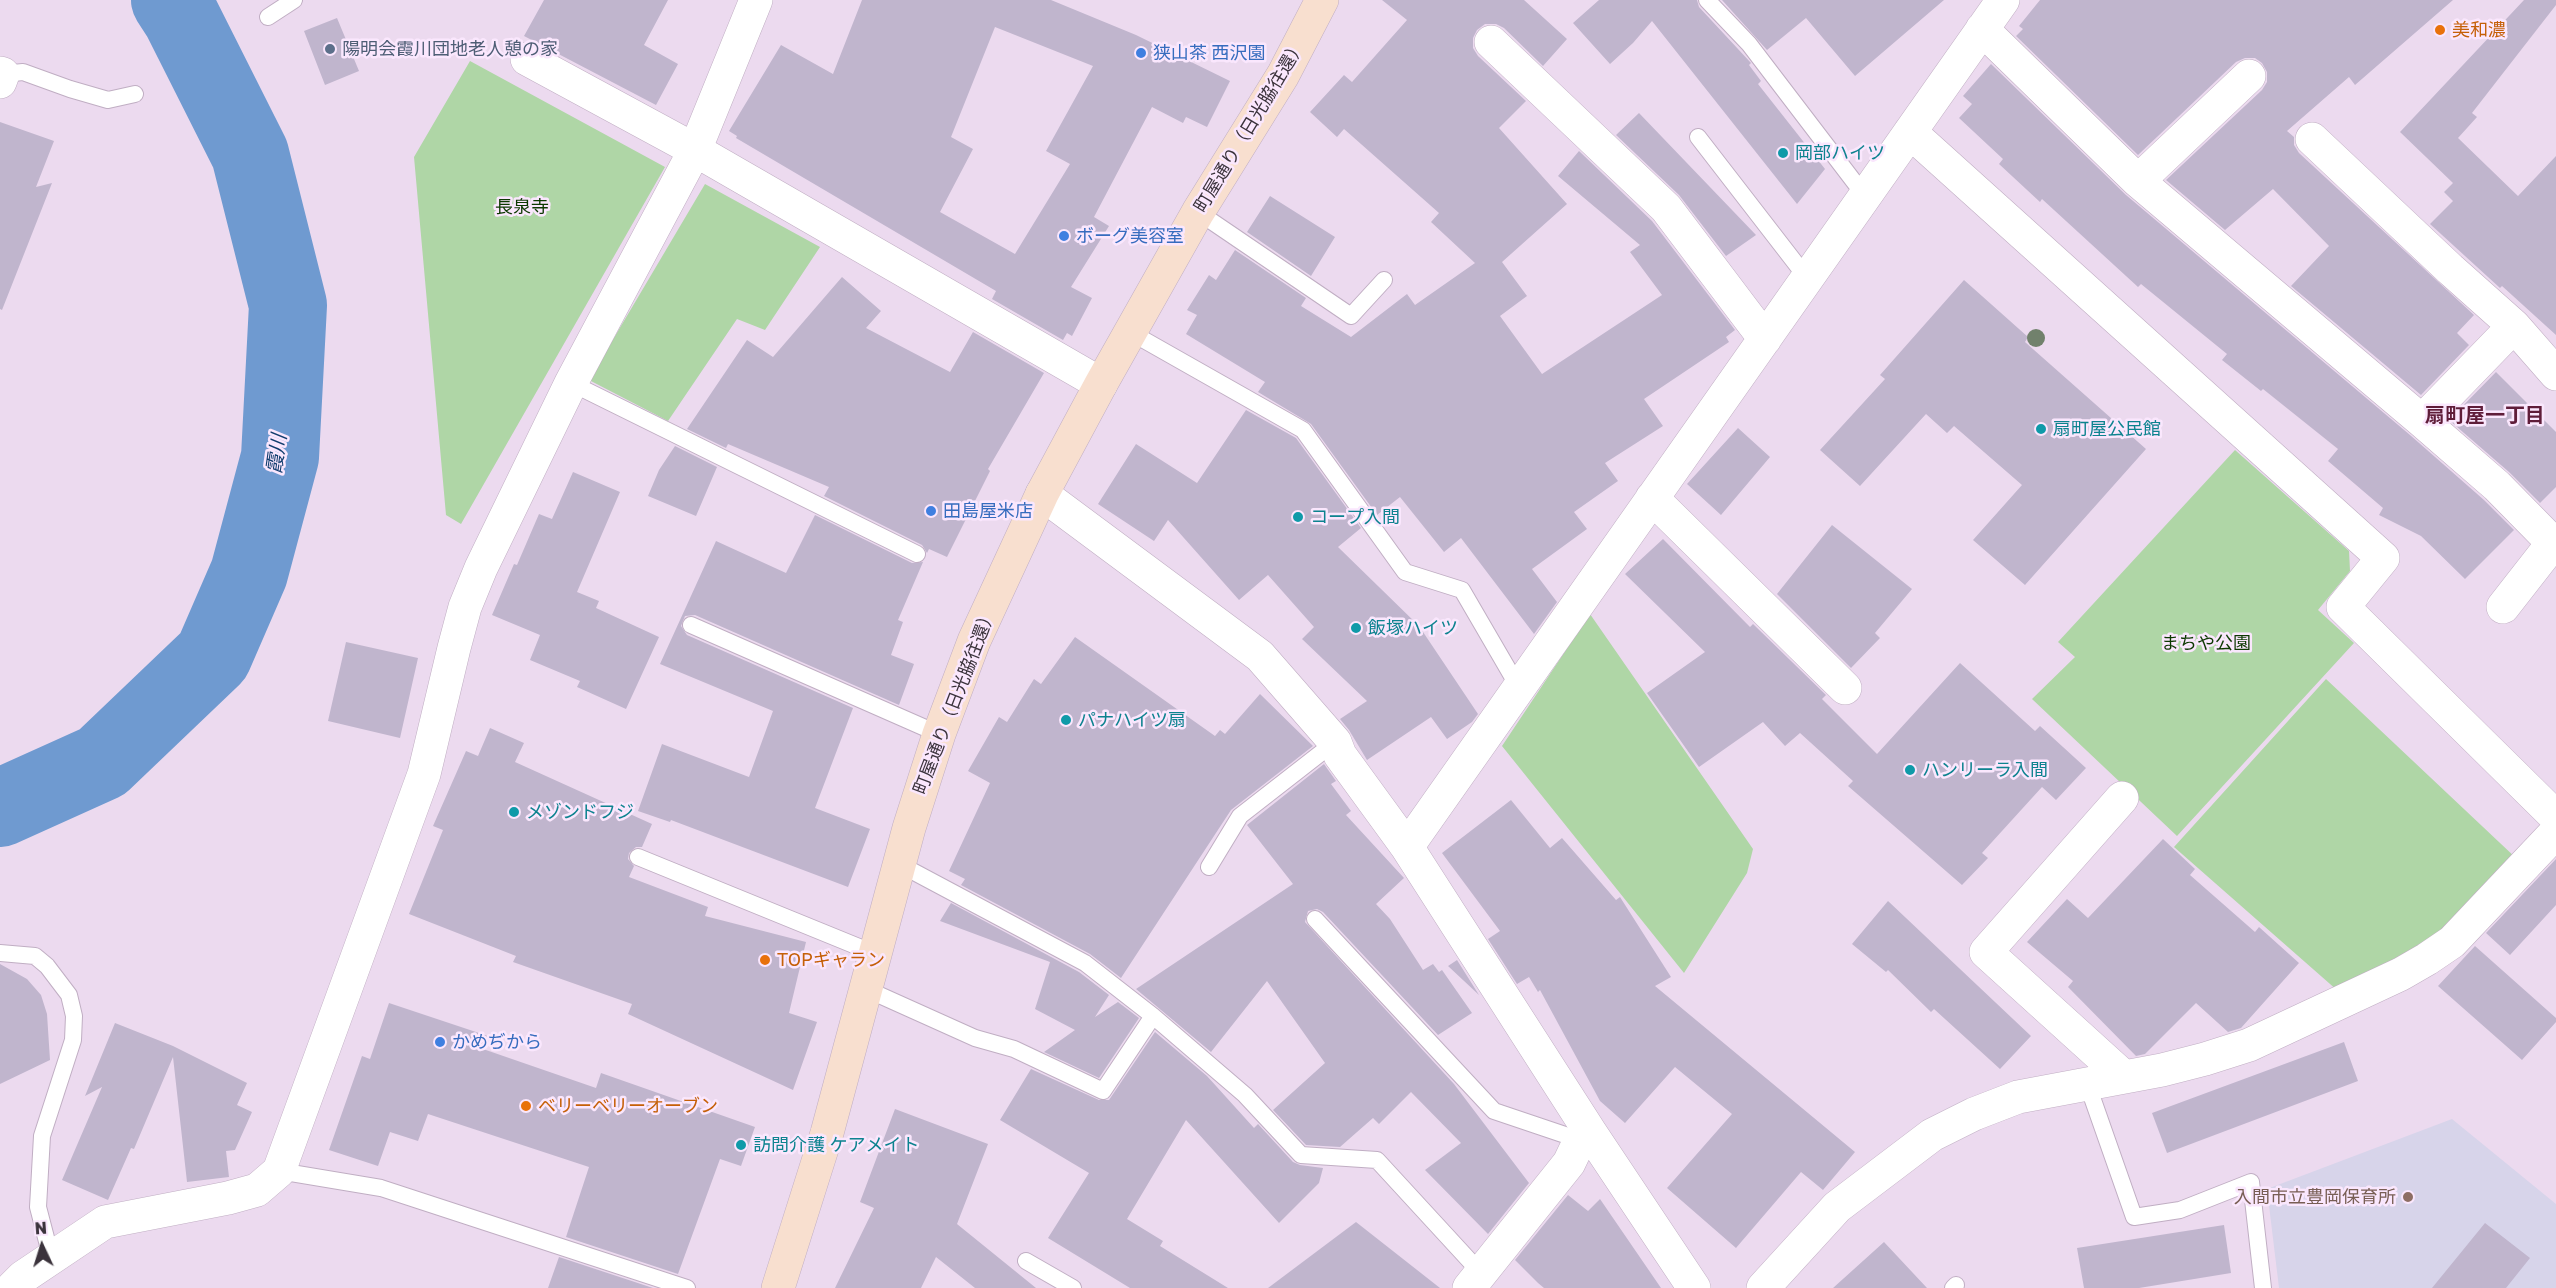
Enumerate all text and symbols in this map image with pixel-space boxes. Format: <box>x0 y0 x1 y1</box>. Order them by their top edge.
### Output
place label: 美和濃 <box>2452 19 2506 41</box>
marker: 美和濃 <box>2433 23 2447 37</box>
street label: 町屋通り（日光脇往還） <box>1190 36 1310 216</box>
place label: 陽明会霞川団地老人憩の家 <box>342 38 558 60</box>
marker: 陽明会霞川団地老人憩の家 <box>323 42 337 56</box>
place label: 狭山茶 西沢園 <box>1153 42 1265 64</box>
marker: 狭山茶 西沢園 <box>1134 46 1148 60</box>
place label: 岡部ハイツ <box>1795 142 1885 164</box>
marker: 岡部ハイツ <box>1776 146 1790 160</box>
park label: 長泉寺 <box>495 196 549 218</box>
place label: ボーグ美容室 <box>1076 225 1184 247</box>
marker: ボーグ美容室 <box>1057 229 1071 243</box>
district label: 扇町屋一丁目 <box>2425 404 2545 428</box>
place label: 扇町屋公民館 <box>2053 418 2161 440</box>
marker: 扇町屋公民館 <box>2034 422 2048 436</box>
water label: 霞川 <box>262 433 292 475</box>
place label: 田島屋米店 <box>943 500 1033 522</box>
marker: 田島屋米店 <box>924 504 938 518</box>
place label: コープ入間 <box>1310 506 1400 528</box>
marker: コープ入間 <box>1291 510 1305 524</box>
street label: 町屋通り（日光脇往還） <box>909 605 1001 797</box>
place label: 飯塚ハイツ <box>1368 617 1458 639</box>
marker: 飯塚ハイツ <box>1349 621 1363 635</box>
park label: まちや公園 <box>2161 632 2251 654</box>
place label: パナハイツ扇 <box>1078 709 1186 731</box>
marker: パナハイツ扇 <box>1059 713 1073 727</box>
place label: ハンリーラ入間 <box>1922 759 2048 781</box>
marker: ハンリーラ入間 <box>1903 763 1917 777</box>
place label: メゾンドフジ <box>526 801 634 823</box>
marker: メゾンドフジ <box>507 805 521 819</box>
place label: TOPギャラン <box>777 949 885 971</box>
marker: TOPギャラン <box>758 953 772 967</box>
place label: かめぢから <box>452 1031 542 1053</box>
marker: かめぢから <box>433 1035 447 1049</box>
place label: ベリーベリーオーブン <box>538 1095 718 1117</box>
marker: ベリーベリーオーブン <box>519 1099 533 1113</box>
place label: 訪問介護 ケアメイト <box>753 1134 919 1156</box>
marker: 訪問介護 ケアメイト <box>734 1138 748 1152</box>
place label: 入間市立豊岡保育所 <box>2234 1186 2396 1208</box>
marker: 入間市立豊岡保育所 <box>2401 1190 2415 1204</box>
north arrow <box>12 1216 72 1276</box>
text: N <box>34 1218 48 1238</box>

